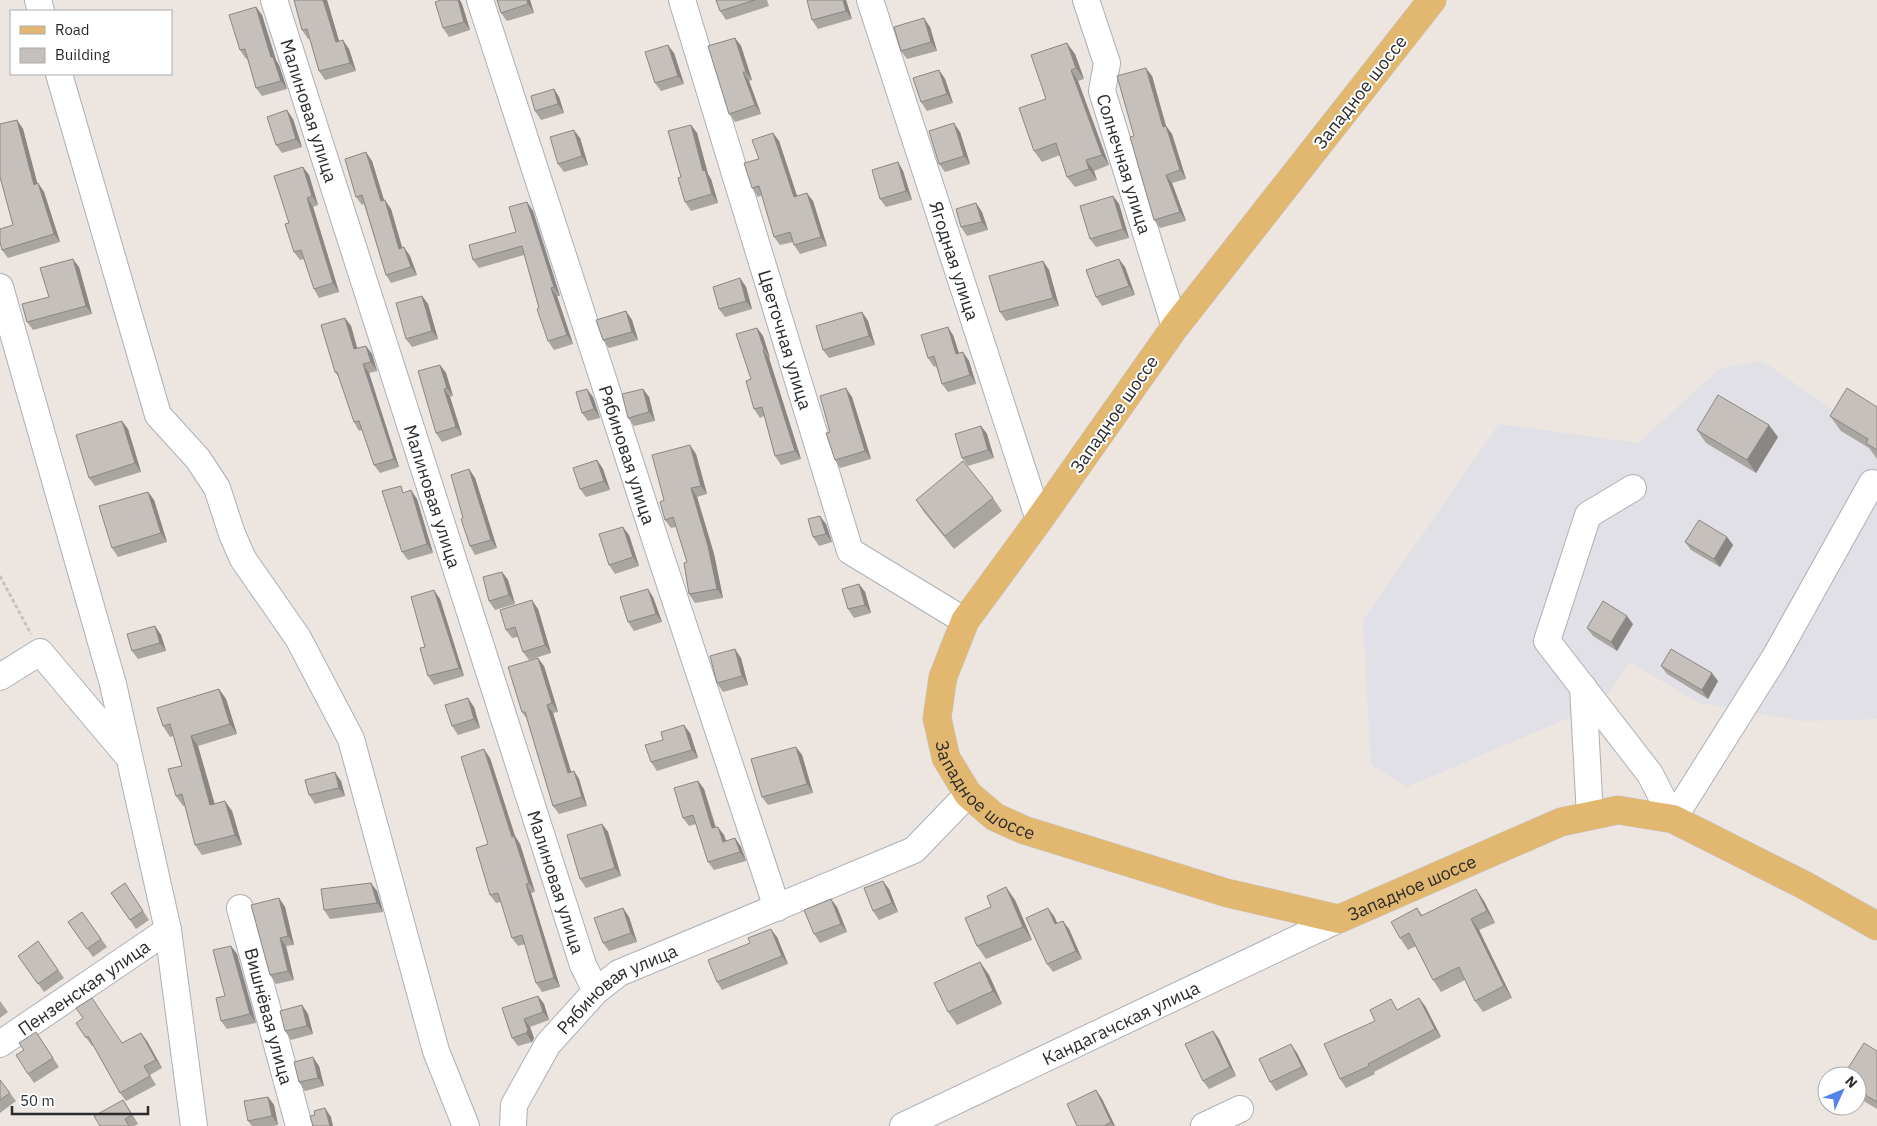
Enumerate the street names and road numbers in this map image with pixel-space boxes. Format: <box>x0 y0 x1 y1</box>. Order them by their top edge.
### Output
street label: Западное шоссе <box>1308 30 1412 154</box>
street label: Малиновая улица <box>276 36 343 185</box>
street label: Солнечная улица <box>1092 91 1157 237</box>
street label: Ягодная улица <box>925 198 985 323</box>
street label: Цветочная улица <box>753 267 818 413</box>
street label: Западное шоссе <box>1065 351 1163 477</box>
street label: Рябиновая улица <box>594 382 661 528</box>
street label: Малиновая улица <box>399 422 467 571</box>
street label: Западное шоссе <box>931 738 1038 844</box>
street label: Малиновая улица <box>523 807 590 957</box>
street label: Западное шоссе <box>1344 849 1480 926</box>
street label: Пензенская улица <box>13 934 154 1040</box>
street label: Рябиновая улица <box>551 938 681 1039</box>
street label: Вишнёвая улица <box>240 945 299 1087</box>
street label: Кандагачская улица <box>1038 975 1203 1070</box>

